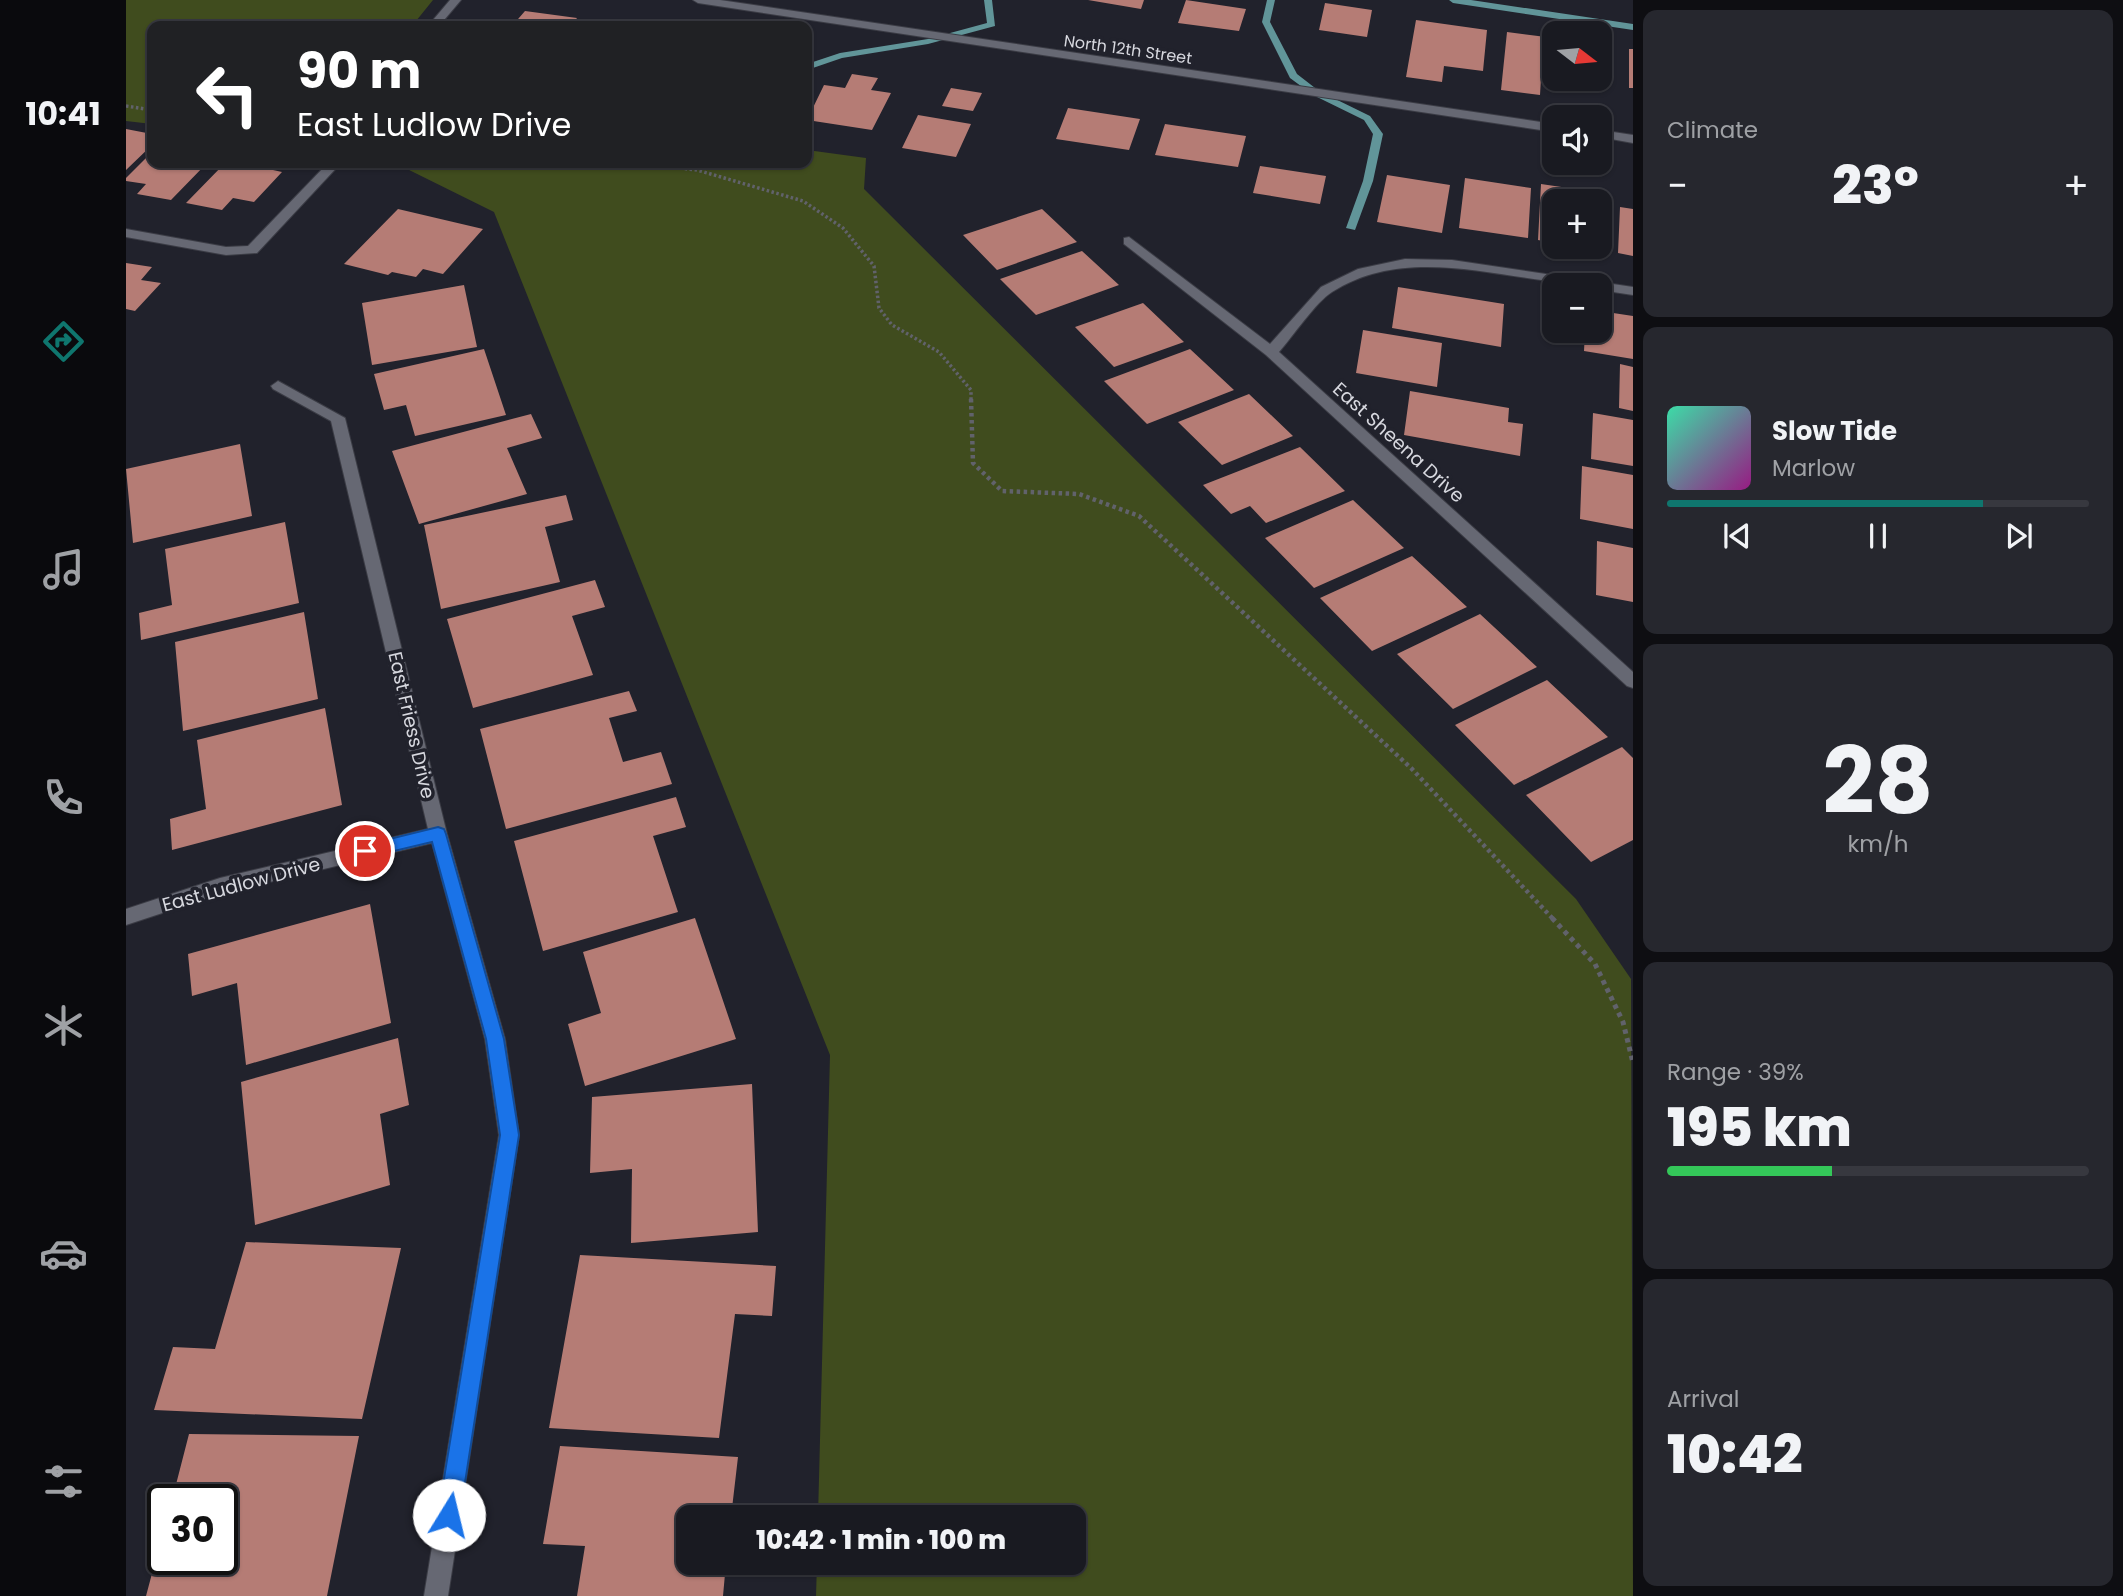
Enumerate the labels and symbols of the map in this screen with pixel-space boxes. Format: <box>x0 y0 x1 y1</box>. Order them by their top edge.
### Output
north arrow <box>1542 21 1612 91</box>
street label: North 12th Street <box>1062 29 1194 70</box>
street label: East Sheena Drive <box>1327 376 1471 509</box>
street label: East Friess Drive <box>381 649 442 801</box>
pin <box>335 821 395 881</box>
street label: East Ludlow Drive <box>159 850 323 919</box>
position arrow <box>412 1478 486 1552</box>
speed limit sign: 30 <box>147 1484 238 1575</box>

